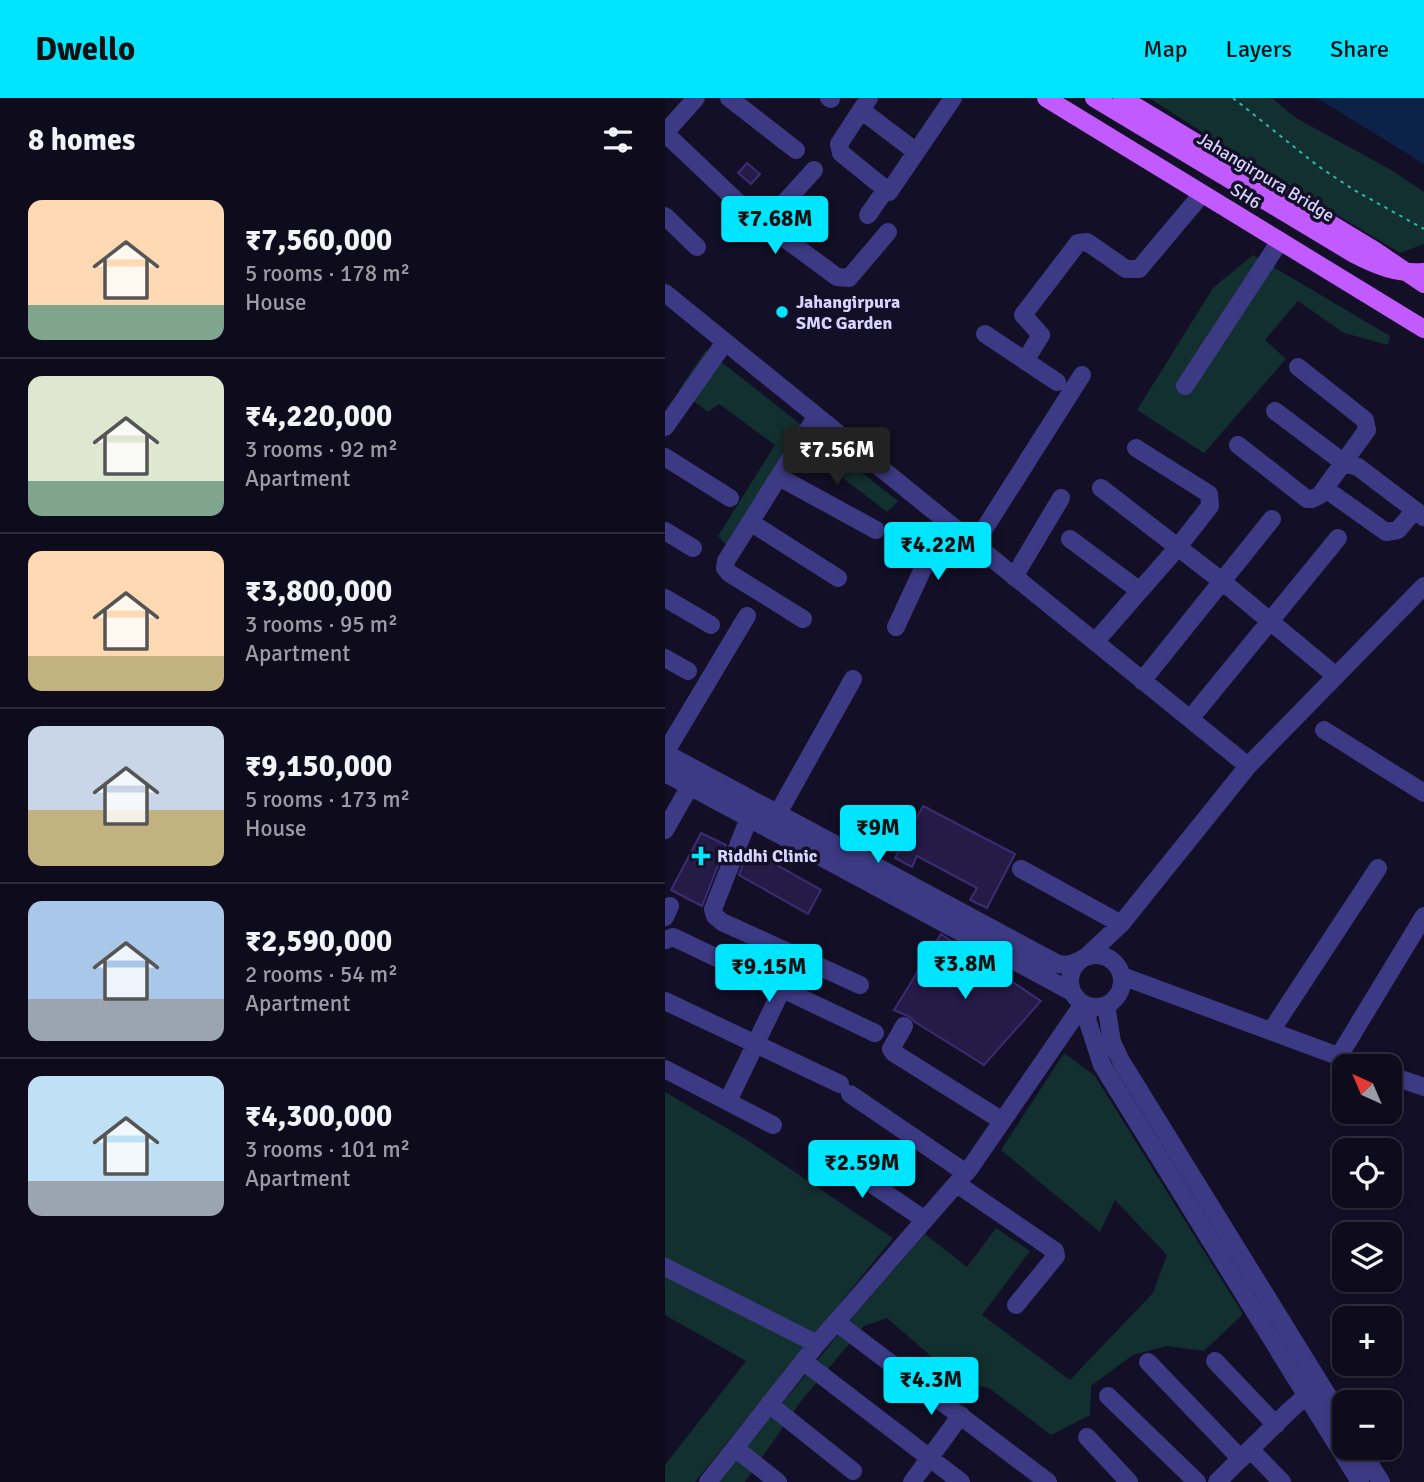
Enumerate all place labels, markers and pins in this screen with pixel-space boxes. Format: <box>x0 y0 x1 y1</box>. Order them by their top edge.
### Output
pin: ₹7.68M <box>718 197 832 256</box>
place label: Jahangirpura SMC Garden <box>796 291 900 334</box>
marker: Jahangirpura SMC Garden <box>774 304 790 320</box>
pin: ₹7.56M <box>780 428 894 487</box>
pin: ₹4.22M <box>881 522 995 582</box>
pin: ₹9M <box>844 806 912 865</box>
place label: Riddhi Clinic <box>717 845 818 867</box>
marker: Riddhi Clinic <box>691 846 711 866</box>
pin: ₹3.8M <box>916 942 1014 1001</box>
pin: ₹9.15M <box>712 944 826 1004</box>
pin: ₹2.59M <box>805 1140 919 1200</box>
pin: ₹4.3M <box>882 1358 980 1417</box>

